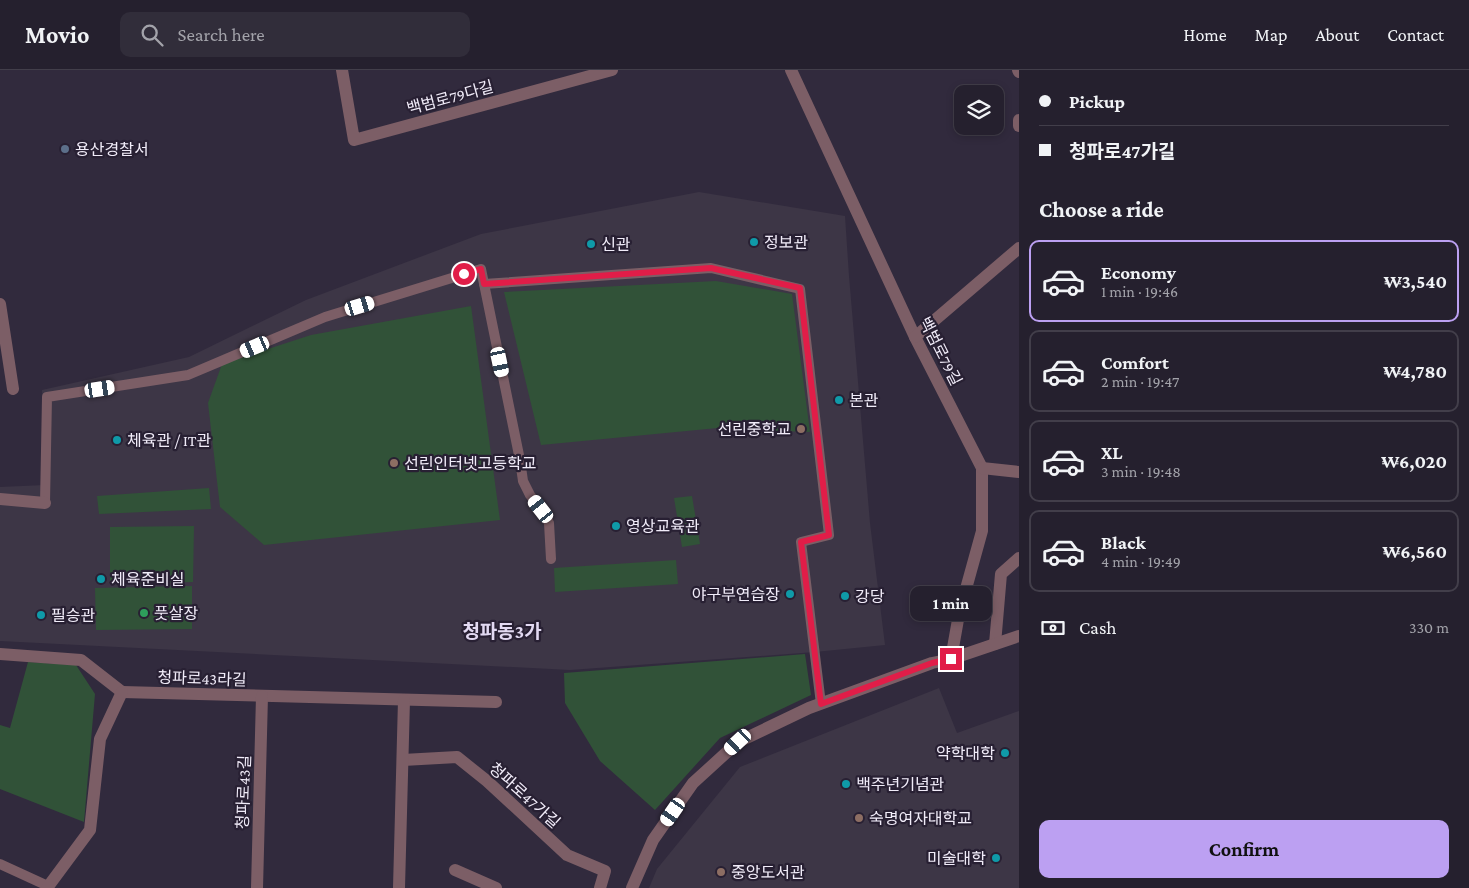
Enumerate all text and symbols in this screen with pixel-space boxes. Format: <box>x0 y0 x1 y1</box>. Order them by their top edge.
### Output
search box <box>120 12 470 57</box>
text: Movio <box>25 21 90 48</box>
icon: search <box>138 21 166 49</box>
text: Search here <box>178 24 265 45</box>
text: Home <box>1184 25 1227 45</box>
text: Map <box>1255 25 1287 45</box>
text: About <box>1315 25 1359 45</box>
text: Contact <box>1387 25 1444 45</box>
street label: 백범로79다길 <box>405 78 495 117</box>
map controls <box>954 85 1004 135</box>
button: layers <box>954 85 1004 135</box>
text: Pickup <box>1069 91 1125 112</box>
place label: 용산경찰서 <box>75 141 149 158</box>
text: 청파로47가길 <box>1069 141 1175 162</box>
marker: 용산경찰서 <box>59 143 71 155</box>
text: Choose a ride <box>1039 197 1164 222</box>
place label: 정보관 <box>764 234 808 251</box>
place label: 신관 <box>601 236 631 253</box>
marker: 정보관 <box>748 236 760 248</box>
marker: 신관 <box>585 238 597 250</box>
icon: car <box>1041 259 1086 304</box>
text: Economy <box>1101 262 1176 283</box>
route start <box>453 263 475 285</box>
text: ₩3,540 <box>1384 271 1447 292</box>
text: 1 min · 19:46 <box>1101 283 1178 300</box>
car <box>343 294 376 318</box>
street label: 백범로79길 <box>916 314 965 388</box>
car <box>238 334 271 360</box>
car <box>489 346 510 378</box>
icon: car <box>1041 349 1086 394</box>
text: Comfort <box>1101 352 1169 373</box>
text: ₩4,780 <box>1383 361 1447 382</box>
text: 2 min · 19:47 <box>1101 373 1179 390</box>
car <box>84 379 115 399</box>
place label: 본관 <box>849 392 879 409</box>
marker: 본관 <box>833 394 845 406</box>
place label: 선린중학교 <box>717 421 791 438</box>
marker: 선린중학교 <box>795 423 807 435</box>
place label: 체육관 / IT관 <box>127 432 211 449</box>
marker: 체육관 / IT관 <box>111 434 123 446</box>
icon: car <box>1041 439 1086 484</box>
text: XL <box>1101 442 1123 463</box>
text: ₩6,020 <box>1381 451 1447 472</box>
place label: 선린인터넷고등학교 <box>404 455 536 472</box>
marker: 선린인터넷고등학교 <box>388 457 400 469</box>
text: 3 min · 19:48 <box>1101 463 1181 480</box>
car <box>525 493 556 525</box>
place label: 영상교육관 <box>626 518 700 535</box>
marker: 영상교육관 <box>610 520 622 532</box>
icon: car <box>1041 529 1086 574</box>
text: Black <box>1101 532 1146 553</box>
text: ₩6,560 <box>1382 541 1447 562</box>
text: 4 min · 19:49 <box>1101 553 1181 570</box>
place label: 체육준비실 <box>111 571 185 588</box>
marker: 체육준비실 <box>95 573 107 585</box>
place label: 야구부연습장 <box>692 586 780 603</box>
callout: 1 min <box>910 586 992 622</box>
marker: 야구부연습장 <box>784 588 796 600</box>
place label: 강당 <box>855 588 885 605</box>
marker: 강당 <box>839 590 851 602</box>
text: 1 min <box>933 595 969 612</box>
place label: 풋살장 <box>154 605 198 622</box>
place label: 필승관 <box>51 607 95 624</box>
marker: 풋살장 <box>138 607 150 619</box>
marker: 필승관 <box>35 609 47 621</box>
icon: cash <box>1039 614 1067 642</box>
text: Cash <box>1079 617 1117 638</box>
text: 330 m <box>1409 619 1449 636</box>
district label: 청파동3가 <box>462 621 542 642</box>
route end <box>940 648 962 670</box>
street label: 청파로43라길 <box>157 668 247 689</box>
car <box>721 726 754 758</box>
place label: 약학대학 <box>936 745 995 762</box>
marker: 약학대학 <box>999 747 1011 759</box>
street label: 청파로43길 <box>234 754 253 830</box>
street label: 청파로47가길 <box>486 759 563 831</box>
place label: 백주년기념관 <box>856 776 945 793</box>
marker: 백주년기념관 <box>840 778 852 790</box>
car <box>658 795 687 829</box>
place label: 숙명여자대학교 <box>869 810 972 827</box>
marker: 숙명여자대학교 <box>853 812 865 824</box>
button: Confirm <box>1039 820 1449 878</box>
place label: 미술대학 <box>927 850 986 867</box>
marker: 미술대학 <box>990 852 1002 864</box>
place label: 중앙도서관 <box>731 864 805 881</box>
marker: 중앙도서관 <box>715 866 727 878</box>

